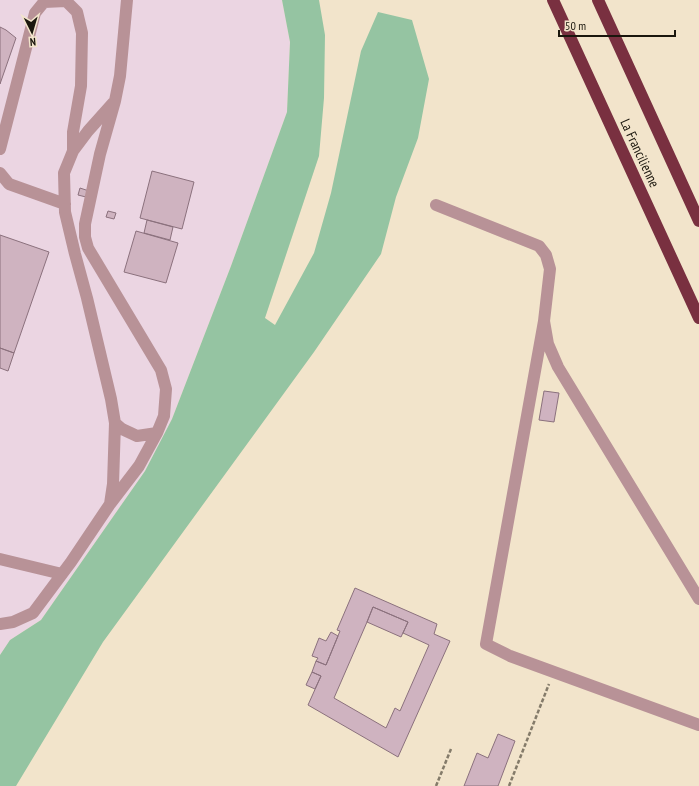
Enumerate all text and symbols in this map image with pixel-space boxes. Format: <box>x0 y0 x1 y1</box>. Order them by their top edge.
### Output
north arrow <box>12 12 52 52</box>
scale bar <box>559 12 675 38</box>
text: 50 m <box>565 18 586 33</box>
text: N <box>29 35 36 49</box>
street label: La Francilienne <box>616 116 664 190</box>

